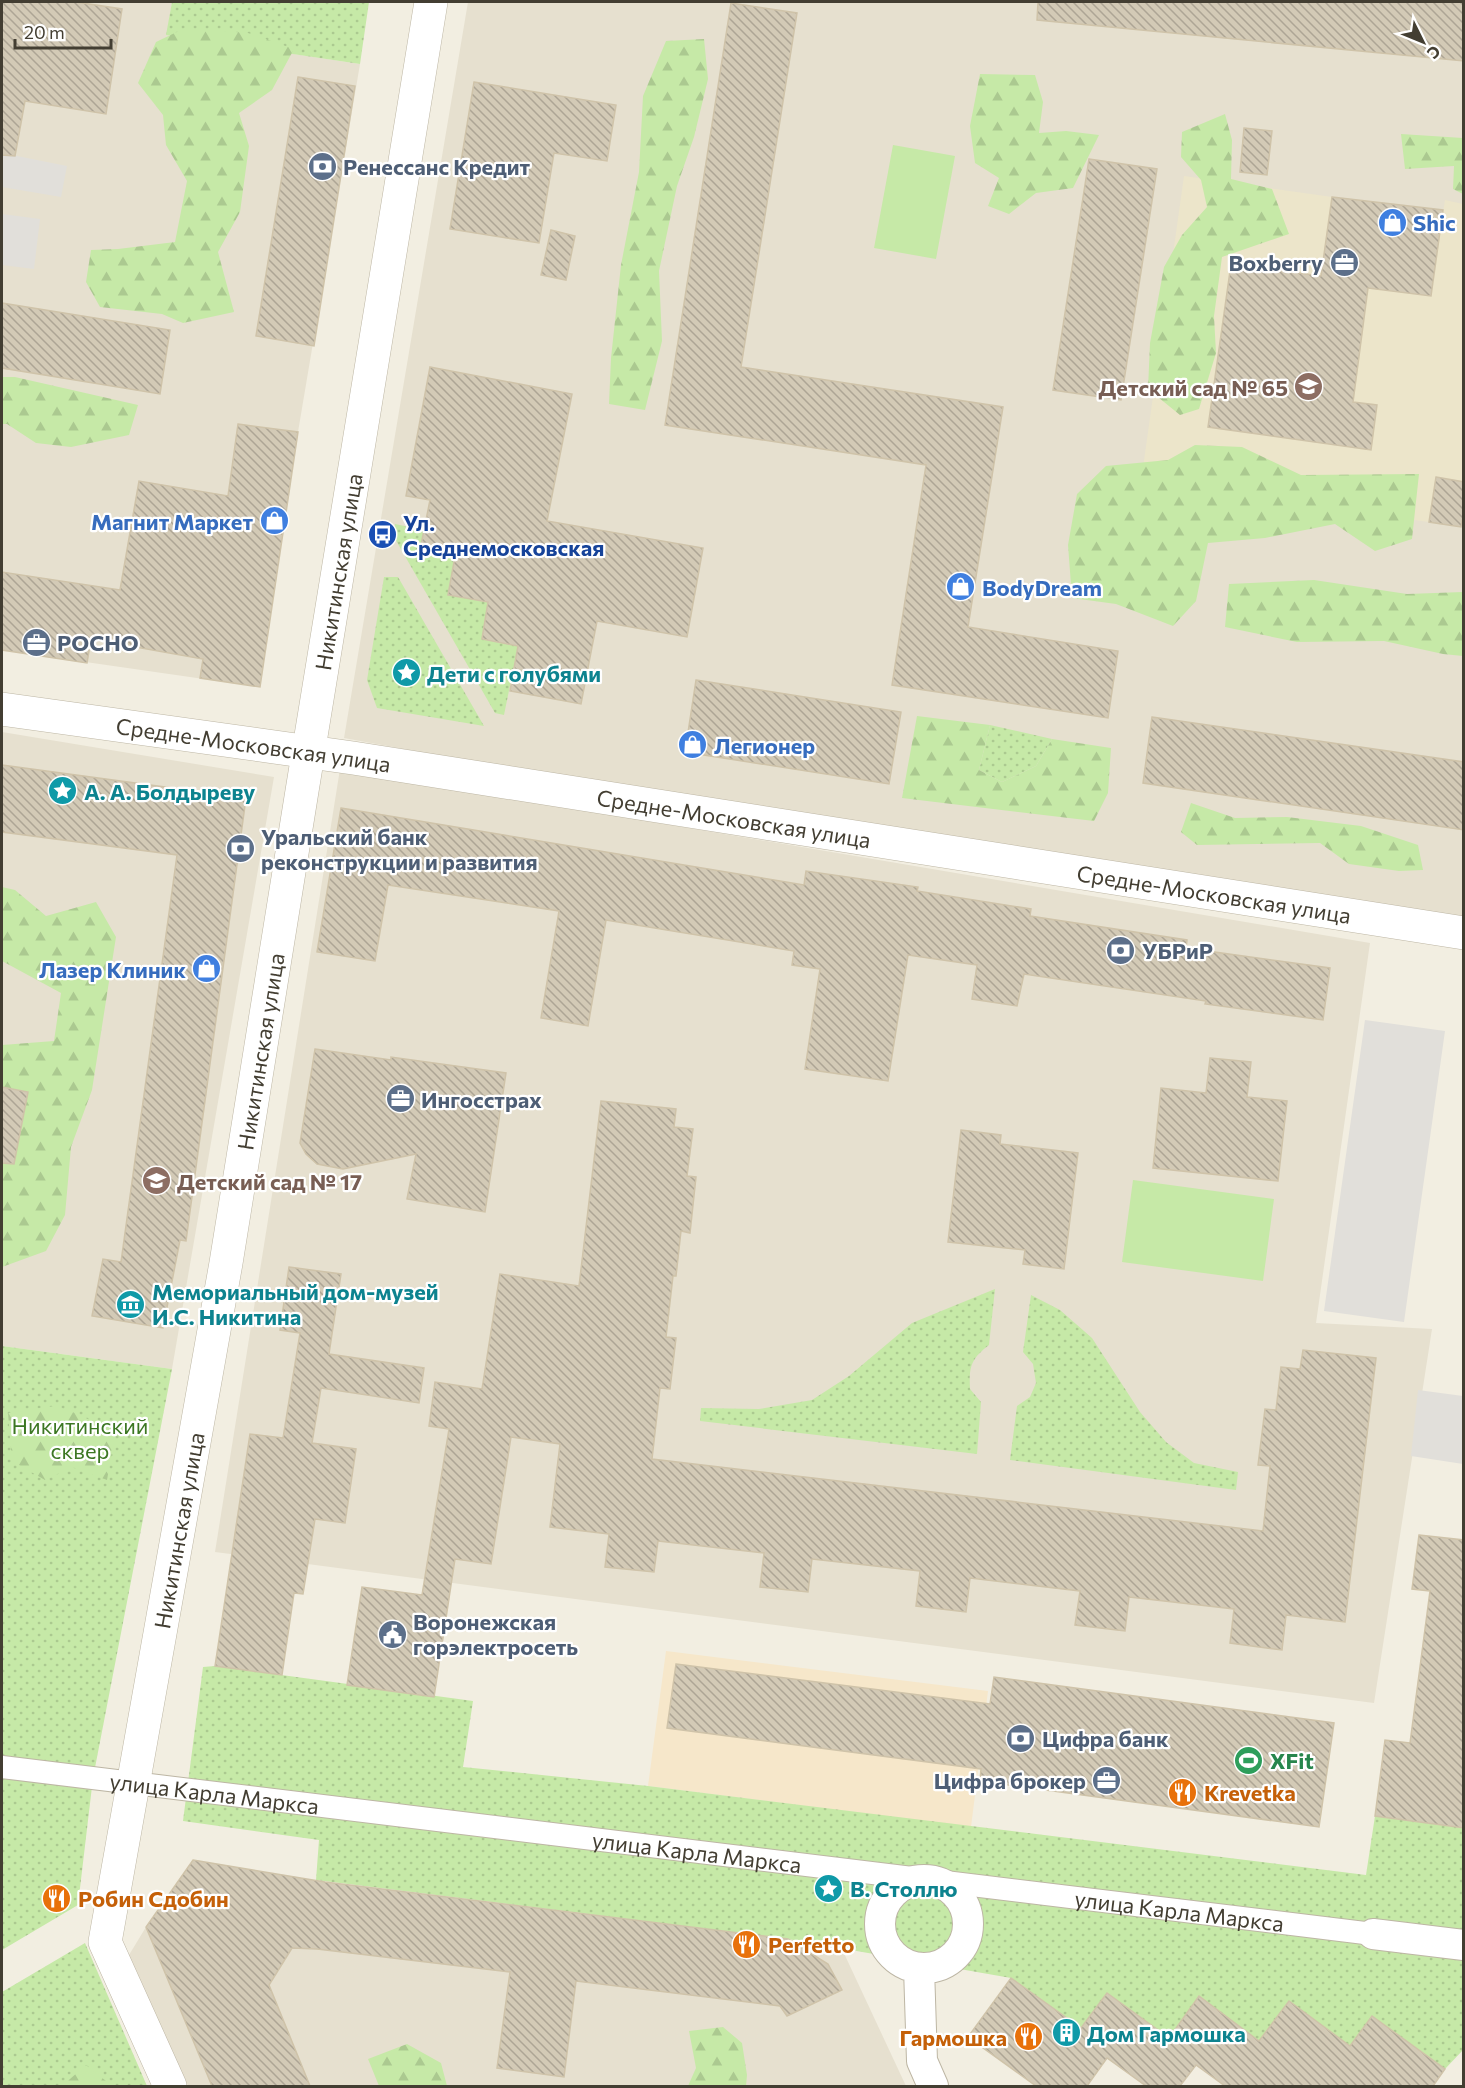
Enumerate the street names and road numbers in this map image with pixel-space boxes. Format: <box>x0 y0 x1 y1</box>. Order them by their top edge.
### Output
street label: Никитинская улица <box>308 471 367 672</box>
street label: Средне-Московская улица <box>114 712 393 777</box>
street label: Средне-Московская улица <box>595 783 873 853</box>
street label: Средне-Московская улица <box>1075 859 1353 929</box>
street label: Никитинская улица <box>231 951 289 1152</box>
street label: Никитинская улица <box>148 1430 209 1631</box>
street label: улица Карла Маркса <box>108 1767 321 1819</box>
street label: улица Карла Маркса <box>591 1826 803 1878</box>
street label: улица Карла Маркса <box>1073 1884 1285 1937</box>

